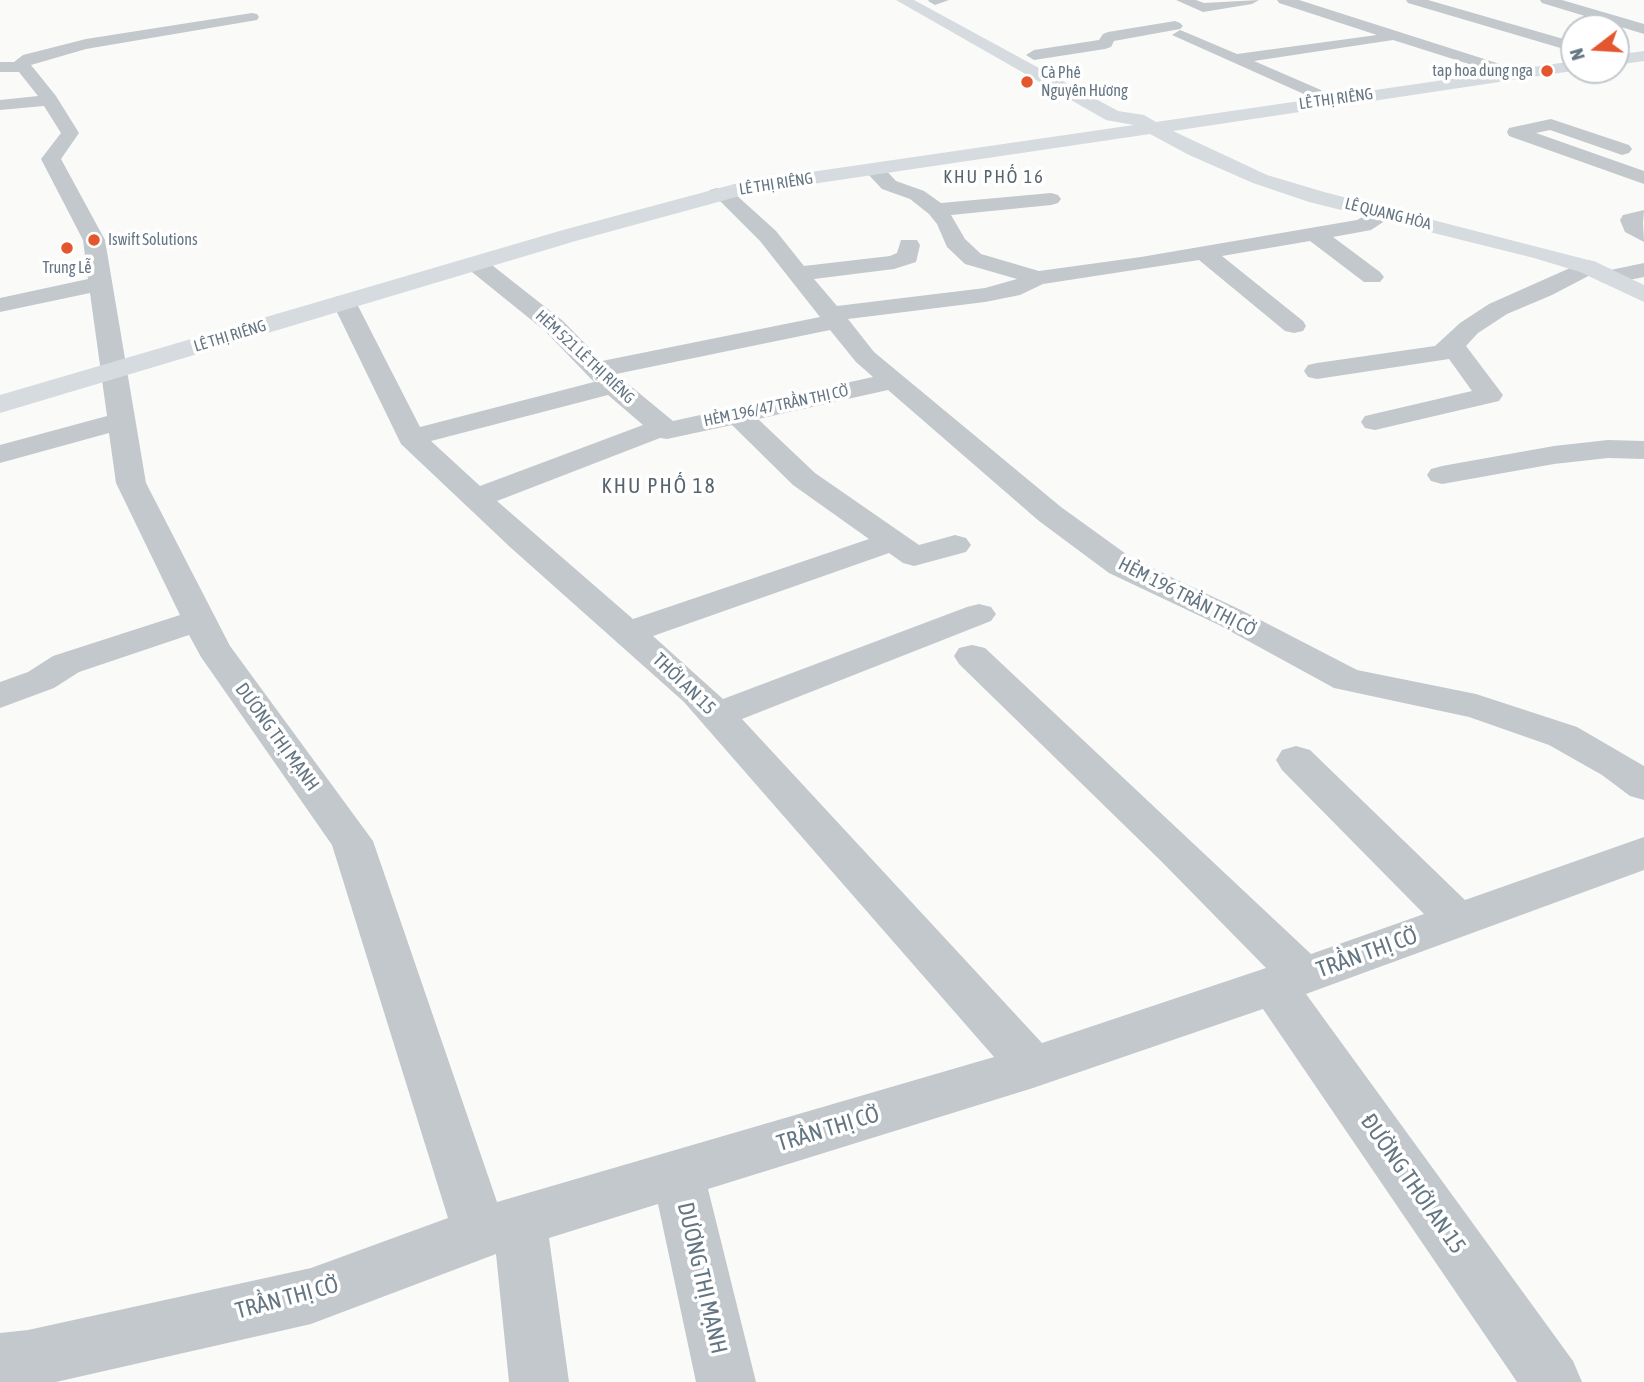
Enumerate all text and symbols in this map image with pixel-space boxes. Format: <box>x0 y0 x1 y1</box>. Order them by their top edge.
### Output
north arrow <box>1560 14 1630 84</box>
text: N <box>1565 46 1589 63</box>
place label: tap hoa dung nga <box>1432 61 1533 81</box>
place label: Cà Phê Nguyên Hương <box>1041 63 1128 101</box>
marker: tap hoa dung nga <box>1539 63 1555 79</box>
marker: Cà Phê Nguyên Hương <box>1019 74 1035 90</box>
street label: LÊ THỊ RIÊNG <box>1298 84 1374 114</box>
district label: KHU PHỐ 16 <box>944 166 1044 188</box>
street label: LÊ THỊ RIÊNG <box>738 169 814 199</box>
street label: LÊ QUANG HÒA <box>1343 194 1433 234</box>
place label: Iswift Solutions <box>108 230 198 250</box>
marker: Iswift Solutions <box>86 232 102 248</box>
marker: Trung Lễ <box>59 240 75 256</box>
place label: Trung Lễ <box>43 258 91 278</box>
street label: HẺM 521 LÊ THỊ RIÊNG <box>532 306 638 408</box>
street label: LÊ THỊ RIÊNG <box>192 316 268 356</box>
street label: HẺM 196/47 TRẦN THỊ CỜ <box>702 381 850 431</box>
district label: KHU PHỐ 18 <box>603 473 715 499</box>
street label: HẺM 196 TRẦN THỊ CỜ <box>1115 553 1259 641</box>
street label: THỚI AN 15 <box>648 648 720 720</box>
street label: DƯƠNG THỊ MẠNH <box>230 679 324 795</box>
street label: TRẦN THỊ CỜ <box>1313 922 1421 984</box>
street label: TRẦN THỊ CỜ <box>774 1100 882 1158</box>
street label: ĐƯỜNG THỚI AN 15 <box>1355 1109 1471 1259</box>
street label: DƯƠNG THỊ MẠNH <box>671 1199 733 1357</box>
street label: TRẦN THỊ CỜ <box>233 1271 341 1325</box>

